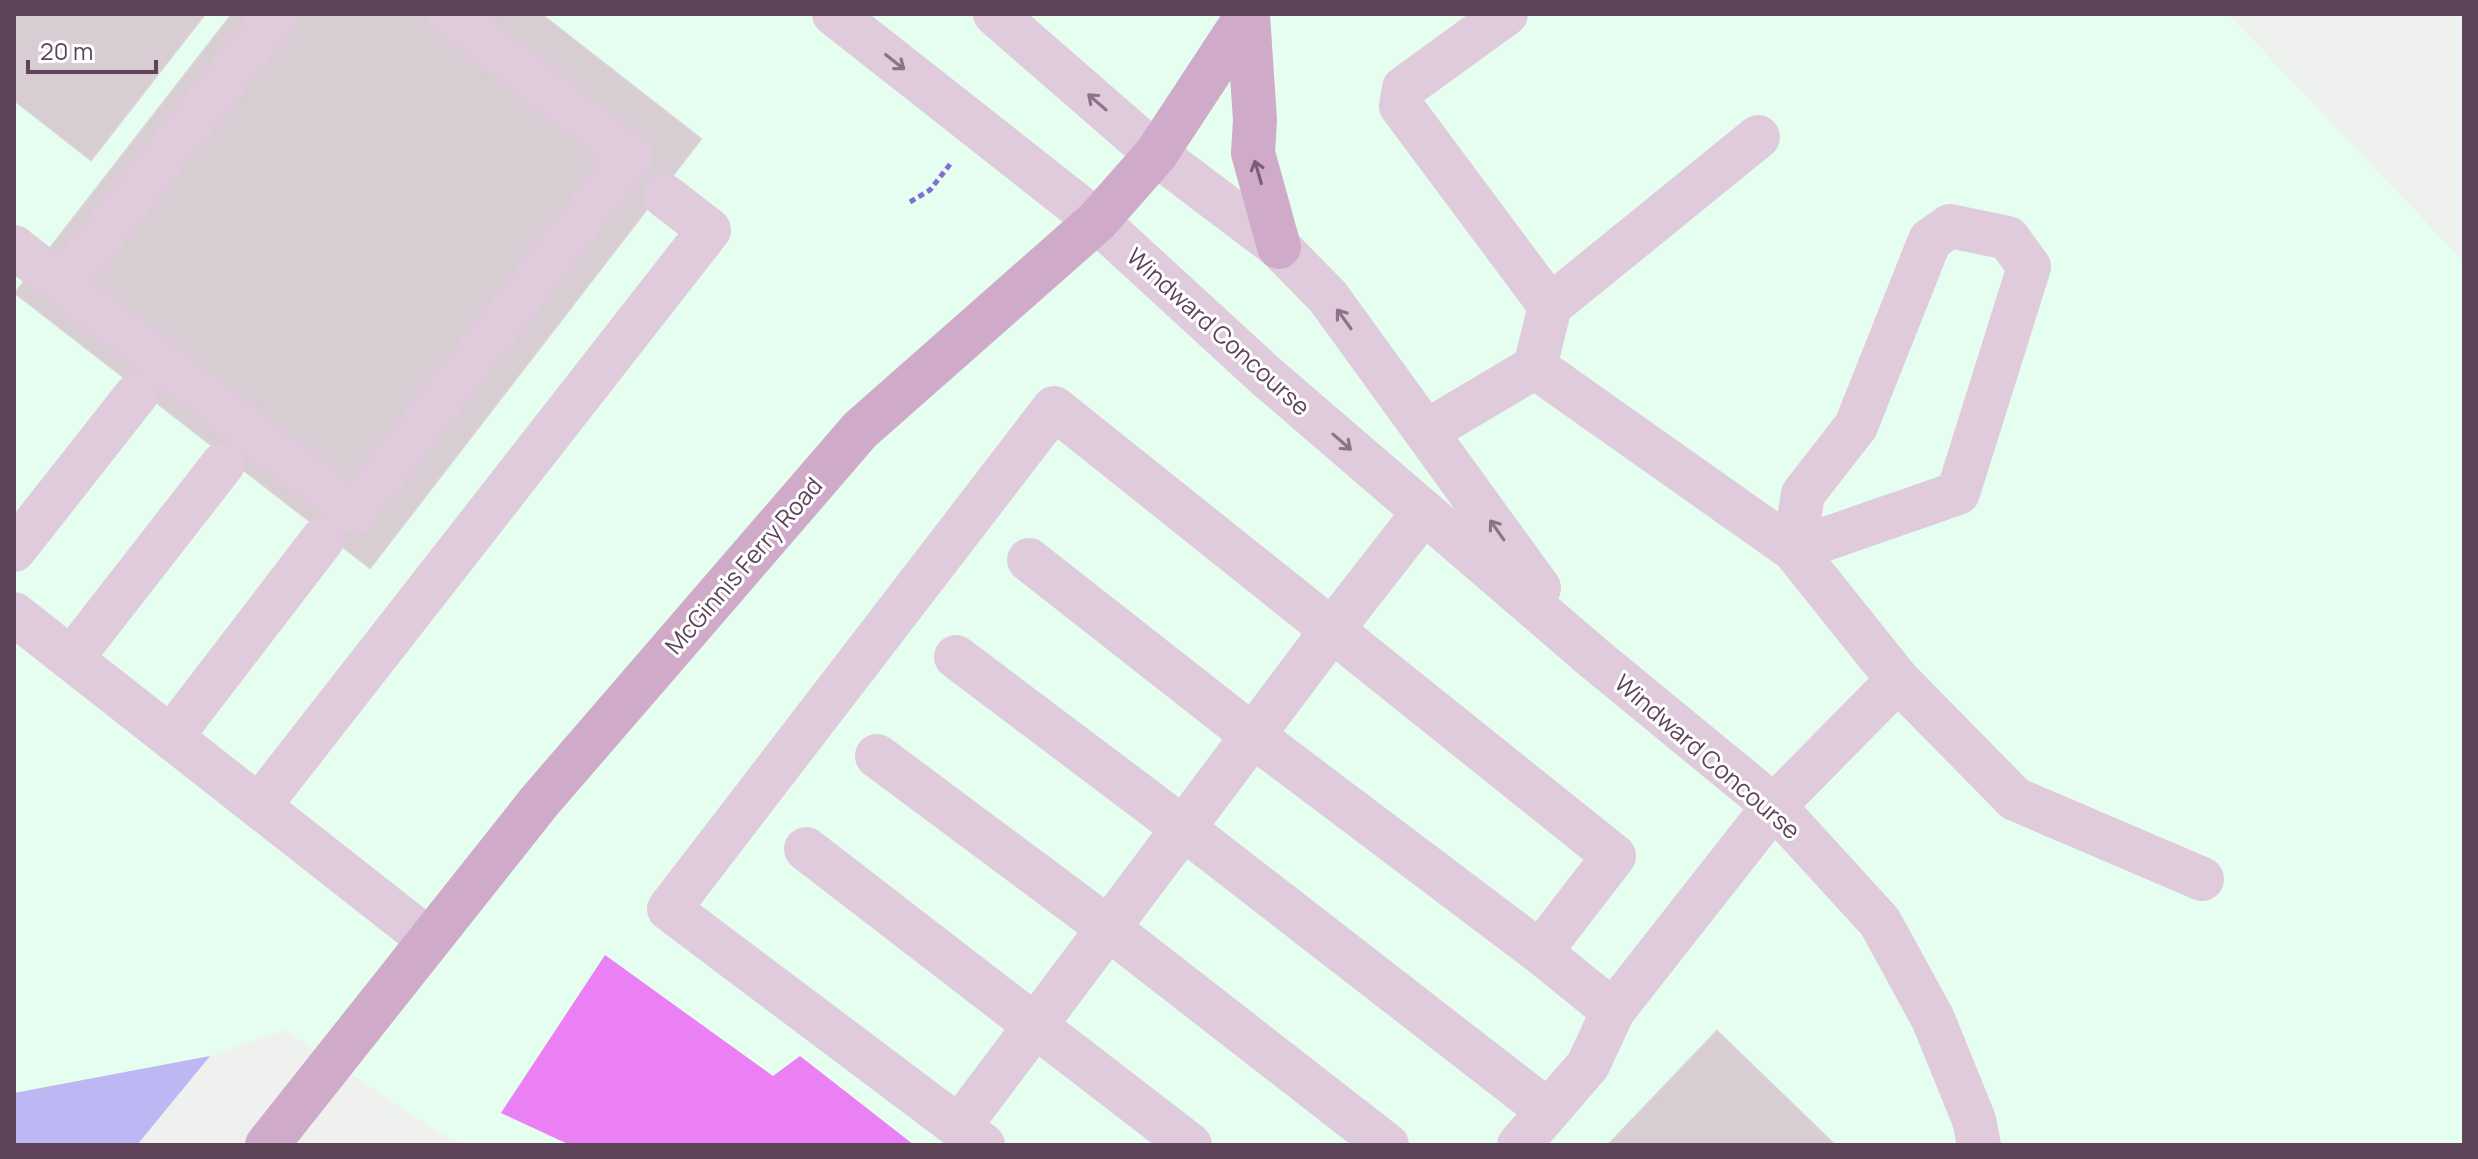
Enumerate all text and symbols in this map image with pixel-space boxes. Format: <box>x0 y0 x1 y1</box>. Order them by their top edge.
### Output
scale bar <box>28 24 156 74</box>
text: 20 m <box>40 34 93 67</box>
one-way arrow <box>884 53 905 71</box>
one-way arrow <box>1087 94 1108 112</box>
one-way arrow <box>1250 159 1265 185</box>
street label: Windward Concourse <box>1120 240 1318 422</box>
one-way arrow <box>1336 309 1353 331</box>
one-way arrow <box>1332 432 1352 450</box>
street label: McGinnis Ferry Road <box>657 469 829 661</box>
one-way arrow <box>1489 520 1505 542</box>
street label: Windward Concourse <box>1608 666 1808 846</box>

